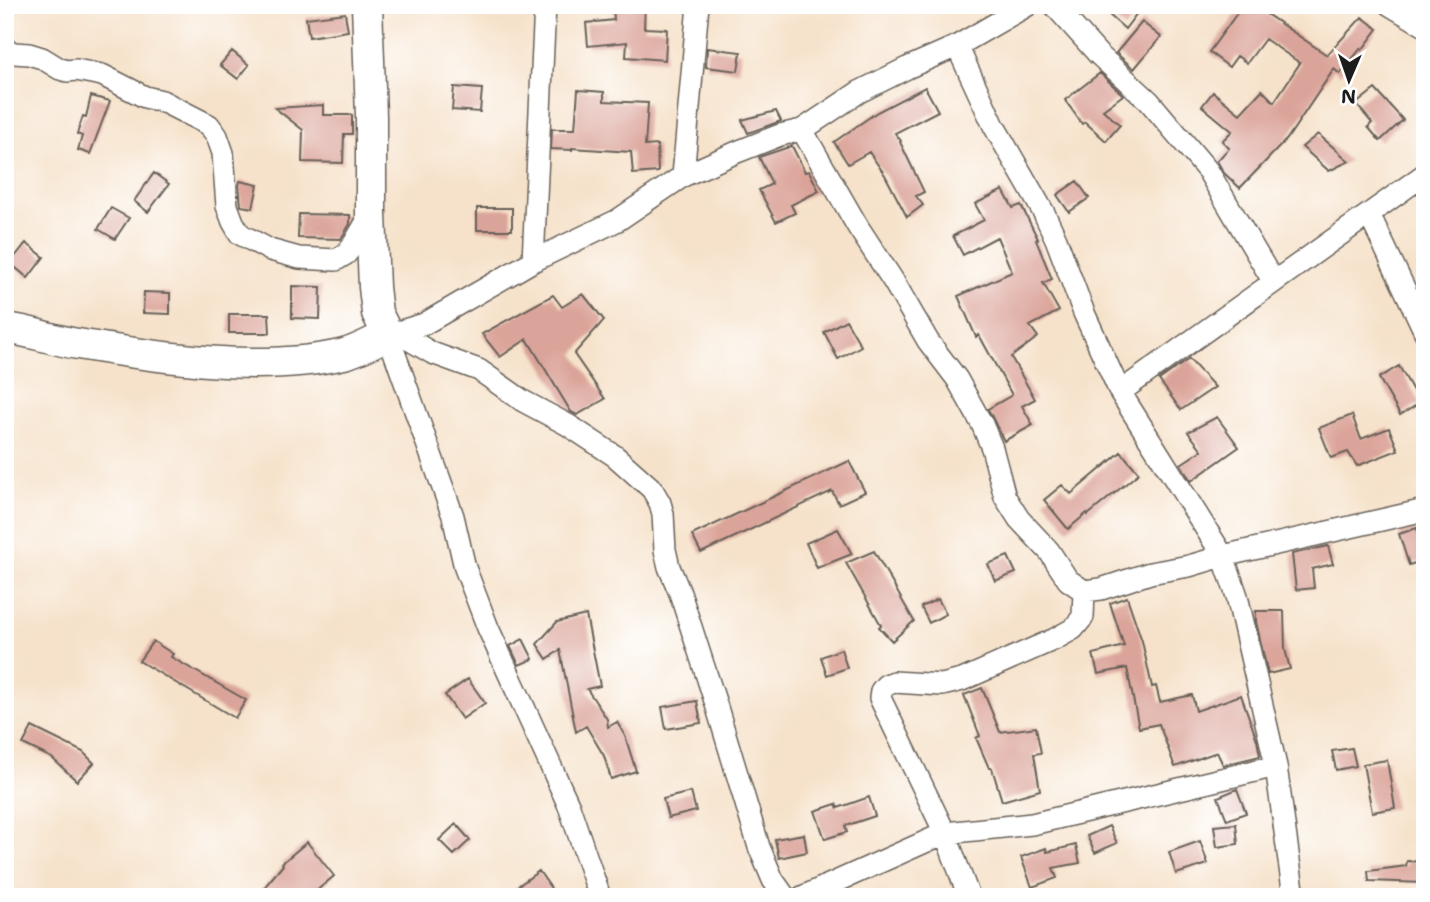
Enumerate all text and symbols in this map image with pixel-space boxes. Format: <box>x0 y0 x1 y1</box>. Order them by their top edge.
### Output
north arrow <box>1314 46 1384 116</box>
text: N <box>1340 84 1356 109</box>

